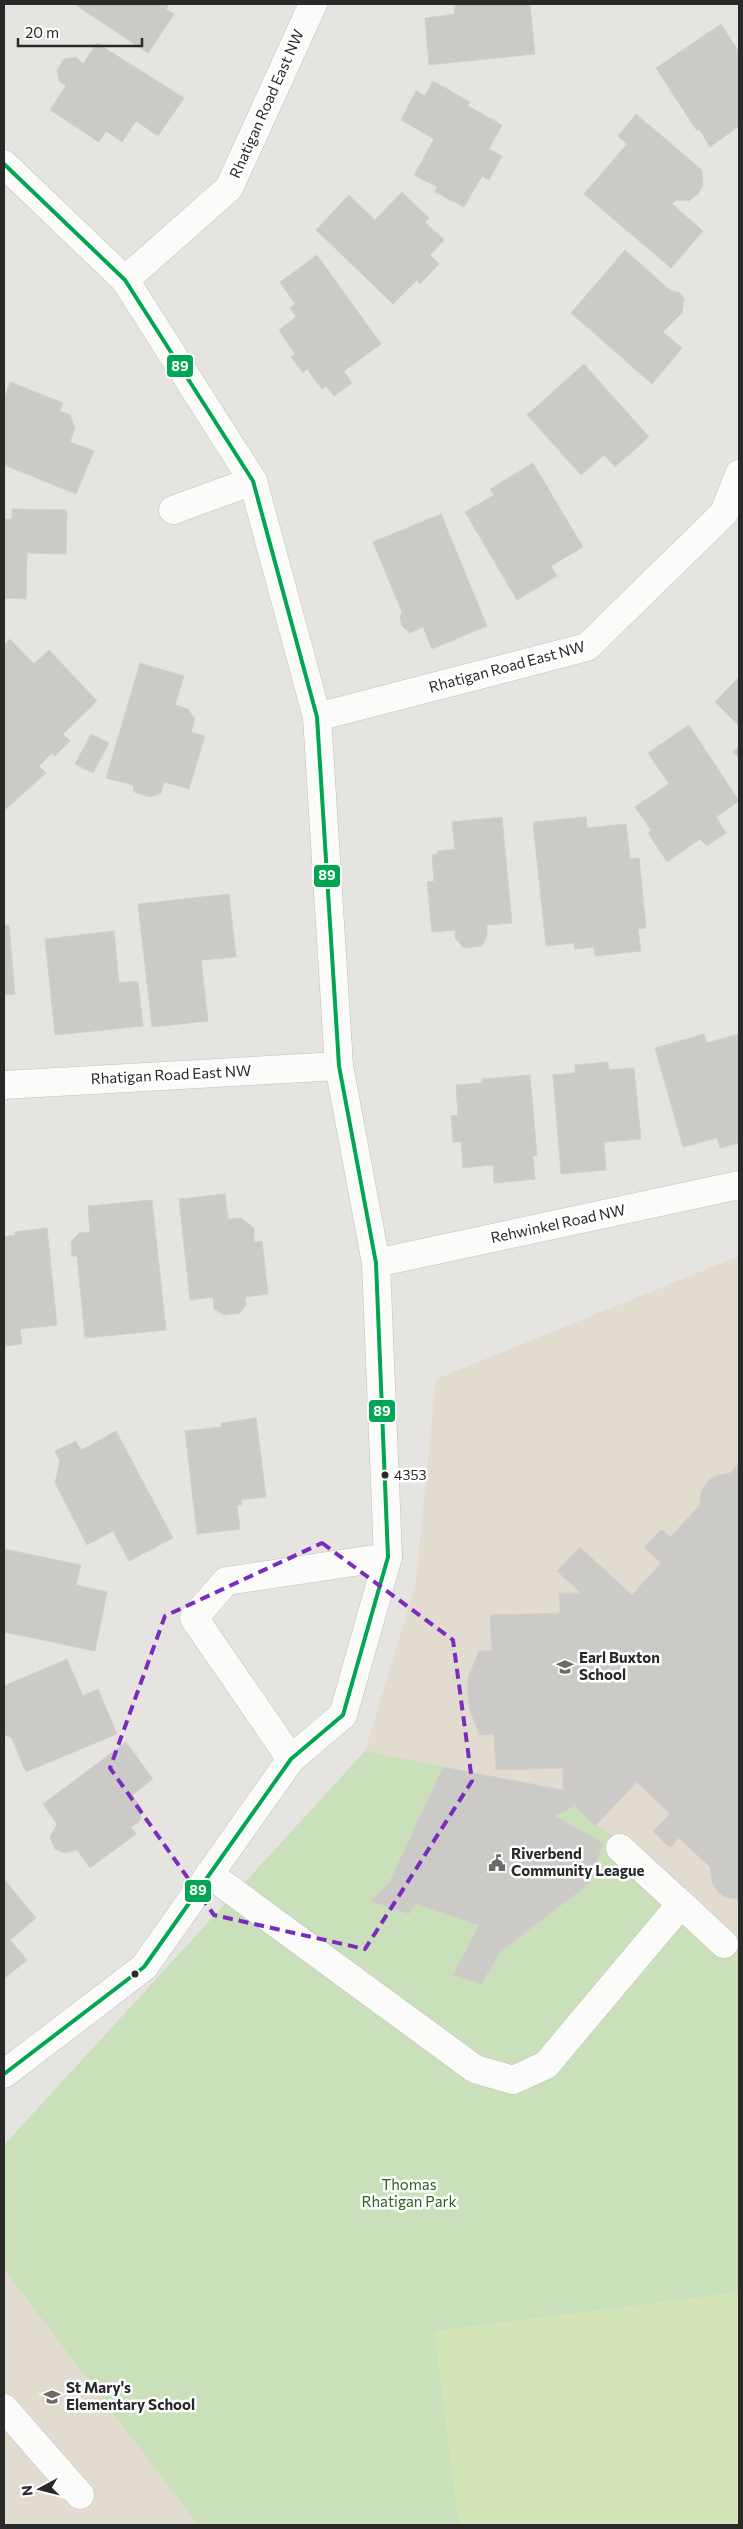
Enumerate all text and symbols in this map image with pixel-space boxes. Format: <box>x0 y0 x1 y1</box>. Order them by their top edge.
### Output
scale bar <box>18 15 141 47</box>
text: 20 m <box>25 23 59 41</box>
street label: Rhatigan Road East NW <box>225 26 307 181</box>
line badge: 89 <box>166 354 194 378</box>
text: 89 <box>171 357 189 374</box>
street label: Rhatigan Road East NW <box>427 637 587 696</box>
line badge: 89 <box>313 864 341 888</box>
text: 89 <box>318 866 336 883</box>
street label: Rhatigan Road East NW <box>90 1061 252 1087</box>
street label: Rehwinkel Road NW <box>489 1200 627 1246</box>
line badge: 89 <box>368 1399 396 1423</box>
text: 89 <box>373 1402 391 1419</box>
place label: 4353 <box>394 1466 426 1483</box>
marker: 4353 <box>380 1470 390 1480</box>
place label: Earl Buxton School <box>579 1648 660 1683</box>
school or university icon: Earl Buxton School <box>555 1657 575 1677</box>
place label: Riverbend Community League <box>511 1844 645 1879</box>
public building icon: Riverbend Community League <box>487 1853 507 1873</box>
line badge: 89 <box>184 1879 212 1903</box>
text: 89 <box>189 1881 207 1898</box>
unlabelled marker <box>130 1969 140 1979</box>
park label: Thomas Rhatigan Park <box>361 2175 457 2210</box>
place label: St Mary's Elementary School <box>66 2378 195 2413</box>
school or university icon: St Mary's Elementary School <box>42 2387 62 2407</box>
north arrow <box>15 2464 65 2514</box>
text: N <box>18 2484 36 2497</box>

